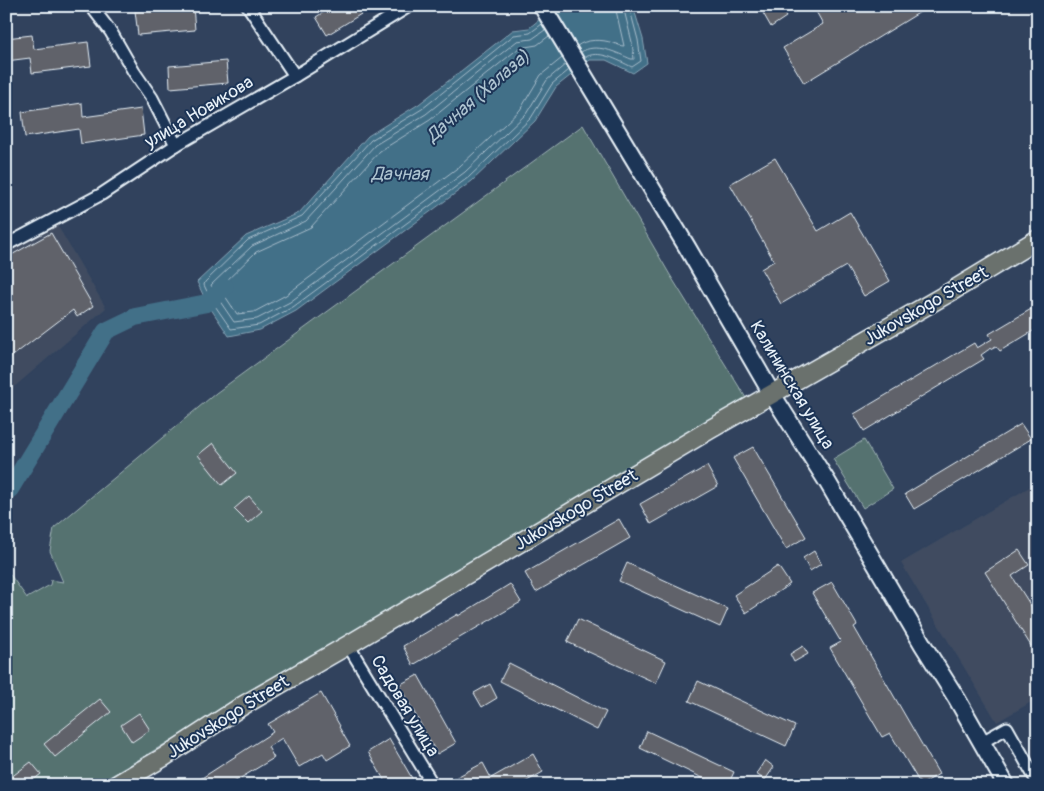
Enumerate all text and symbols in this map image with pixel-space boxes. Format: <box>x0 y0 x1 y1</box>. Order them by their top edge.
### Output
water label: Дачная (Халаза) <box>420 44 535 148</box>
street label: улица Новикова <box>140 71 258 154</box>
water label: Дачная <box>370 162 431 186</box>
street label: Jukovskogo Street <box>860 261 993 351</box>
street label: Калининская улица <box>745 316 839 454</box>
street label: Jukovskogo Street <box>510 464 642 556</box>
street label: Садовая улица <box>366 651 444 761</box>
street label: Jukovskogo Street <box>163 670 294 764</box>

